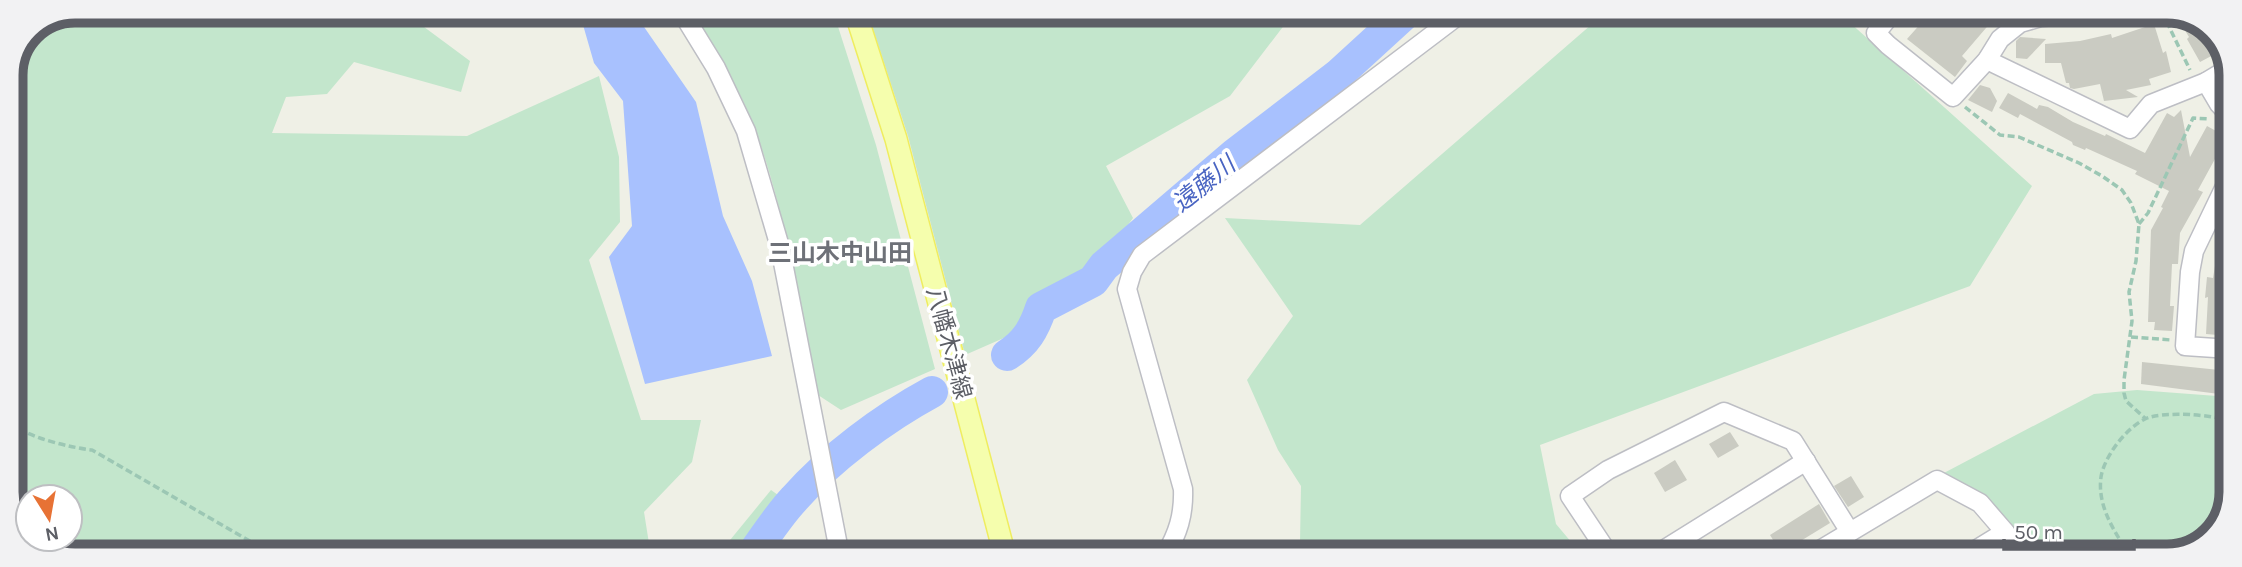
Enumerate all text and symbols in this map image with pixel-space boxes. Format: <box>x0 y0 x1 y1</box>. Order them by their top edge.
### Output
water label: 遠藤川 <box>1167 149 1243 218</box>
district label: 三山木中山田 <box>768 239 912 267</box>
street label: 八幡木津線 <box>921 284 977 402</box>
north arrow <box>14 483 84 553</box>
scale bar <box>2004 508 2134 552</box>
text: 50 m <box>2014 520 2063 544</box>
text: N <box>43 522 61 546</box>

